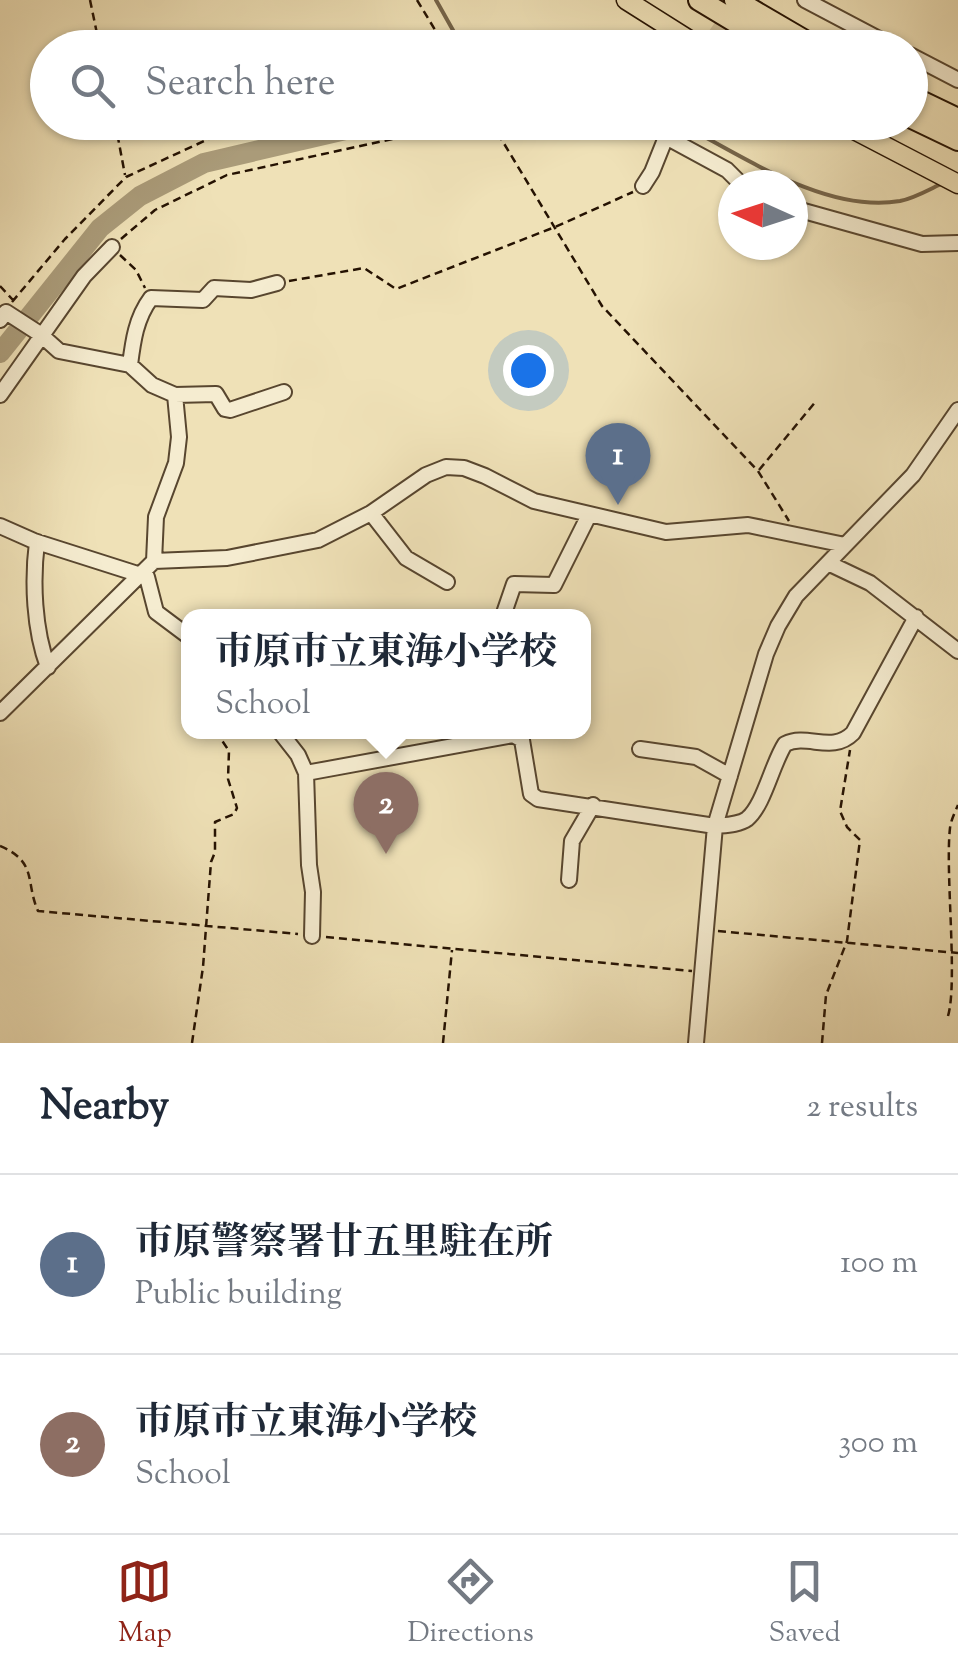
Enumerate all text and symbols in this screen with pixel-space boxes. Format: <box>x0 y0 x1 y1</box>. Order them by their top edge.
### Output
search box <box>30 30 928 140</box>
icon: search <box>65 58 120 113</box>
text: Search here <box>145 58 336 112</box>
north arrow <box>718 170 808 260</box>
your location <box>503 345 554 396</box>
pin: 1 <box>586 422 650 505</box>
popup <box>181 609 591 739</box>
text: 市原市立東海小学校 <box>215 628 557 682</box>
text: School <box>215 682 311 728</box>
pin: 2 <box>354 772 418 854</box>
text: Nearby <box>40 1078 169 1138</box>
text: 2 results <box>806 1085 918 1131</box>
text: 市原警察署廿五里駐在所 <box>135 1218 553 1272</box>
text: 1 <box>67 1241 78 1287</box>
text: 100 m <box>840 1241 918 1287</box>
text: Public building <box>135 1272 342 1318</box>
text: 市原市立東海小学校 <box>135 1398 477 1452</box>
text: 2 <box>65 1421 80 1467</box>
text: 300 m <box>838 1421 918 1467</box>
text: School <box>135 1452 231 1498</box>
tab: Map <box>117 1554 172 1654</box>
tab: Directions <box>407 1554 534 1654</box>
tab: Saved <box>769 1554 841 1654</box>

